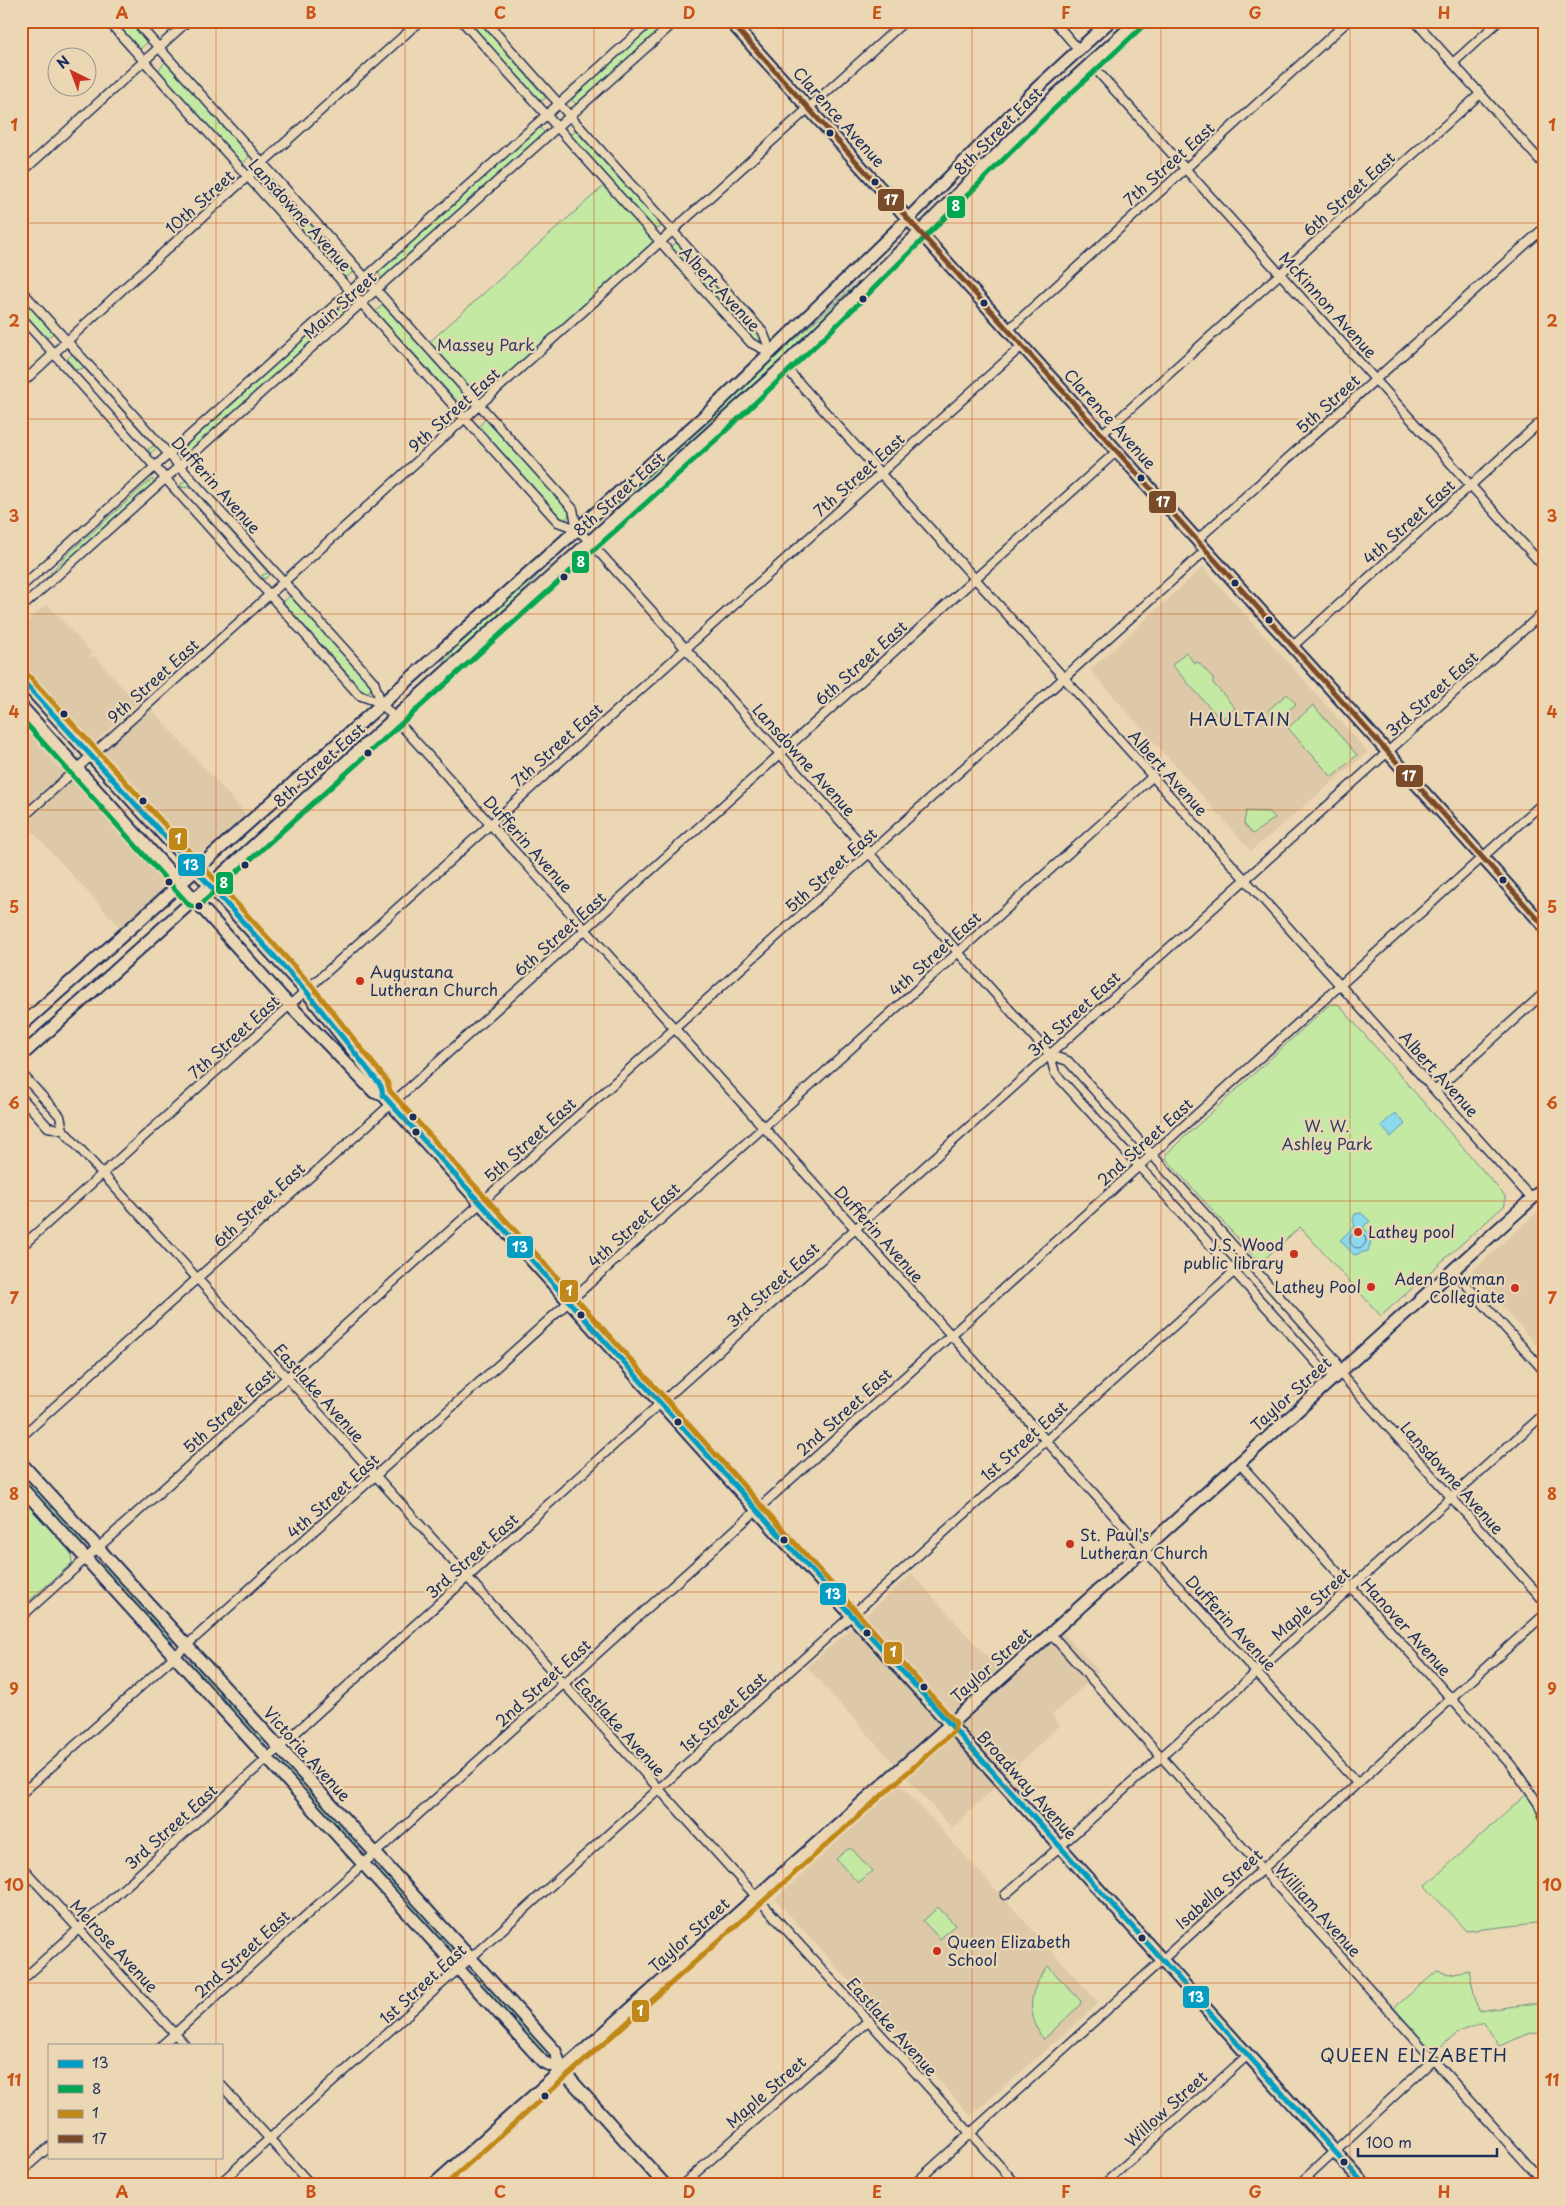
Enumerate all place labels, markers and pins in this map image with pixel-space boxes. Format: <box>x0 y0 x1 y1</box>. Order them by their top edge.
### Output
unlabelled marker <box>825 128 835 138</box>
unlabelled marker <box>870 177 880 187</box>
unlabelled marker <box>858 294 868 304</box>
unlabelled marker <box>979 298 989 308</box>
unlabelled marker <box>1136 473 1146 483</box>
unlabelled marker <box>559 572 569 582</box>
unlabelled marker <box>1230 578 1240 588</box>
unlabelled marker <box>1264 615 1274 625</box>
unlabelled marker <box>59 709 69 719</box>
unlabelled marker <box>363 748 373 758</box>
unlabelled marker <box>138 796 148 806</box>
unlabelled marker <box>240 860 250 870</box>
unlabelled marker <box>1498 875 1508 885</box>
unlabelled marker <box>164 877 174 887</box>
unlabelled marker <box>194 901 204 911</box>
place label: Augustana Lutheran Church <box>370 959 498 1001</box>
marker: Augustana Lutheran Church <box>354 975 366 987</box>
unlabelled marker <box>408 1112 418 1122</box>
unlabelled marker <box>411 1127 421 1137</box>
place label: Lathey pool <box>1368 1219 1455 1243</box>
marker: Lathey pool <box>1352 1226 1364 1238</box>
place label: J.S. Wood public library <box>1183 1232 1284 1274</box>
marker: J.S. Wood public library <box>1288 1248 1300 1260</box>
place label: Aden Bowman Collegiate <box>1394 1266 1505 1308</box>
place label: Lathey Pool <box>1274 1274 1361 1298</box>
marker: Lathey Pool <box>1365 1281 1377 1293</box>
marker: Aden Bowman Collegiate <box>1509 1282 1521 1294</box>
unlabelled marker <box>576 1310 586 1320</box>
unlabelled marker <box>673 1417 683 1427</box>
place label: St. Paul's Lutheran Church <box>1080 1522 1208 1564</box>
unlabelled marker <box>779 1535 789 1545</box>
marker: St. Paul's Lutheran Church <box>1064 1538 1076 1550</box>
unlabelled marker <box>862 1628 872 1638</box>
unlabelled marker <box>919 1682 929 1692</box>
place label: Queen Elizabeth School <box>947 1929 1071 1971</box>
unlabelled marker <box>1137 1933 1147 1943</box>
marker: Queen Elizabeth School <box>931 1945 943 1957</box>
unlabelled marker <box>540 2091 550 2101</box>
unlabelled marker <box>1339 2157 1349 2167</box>

